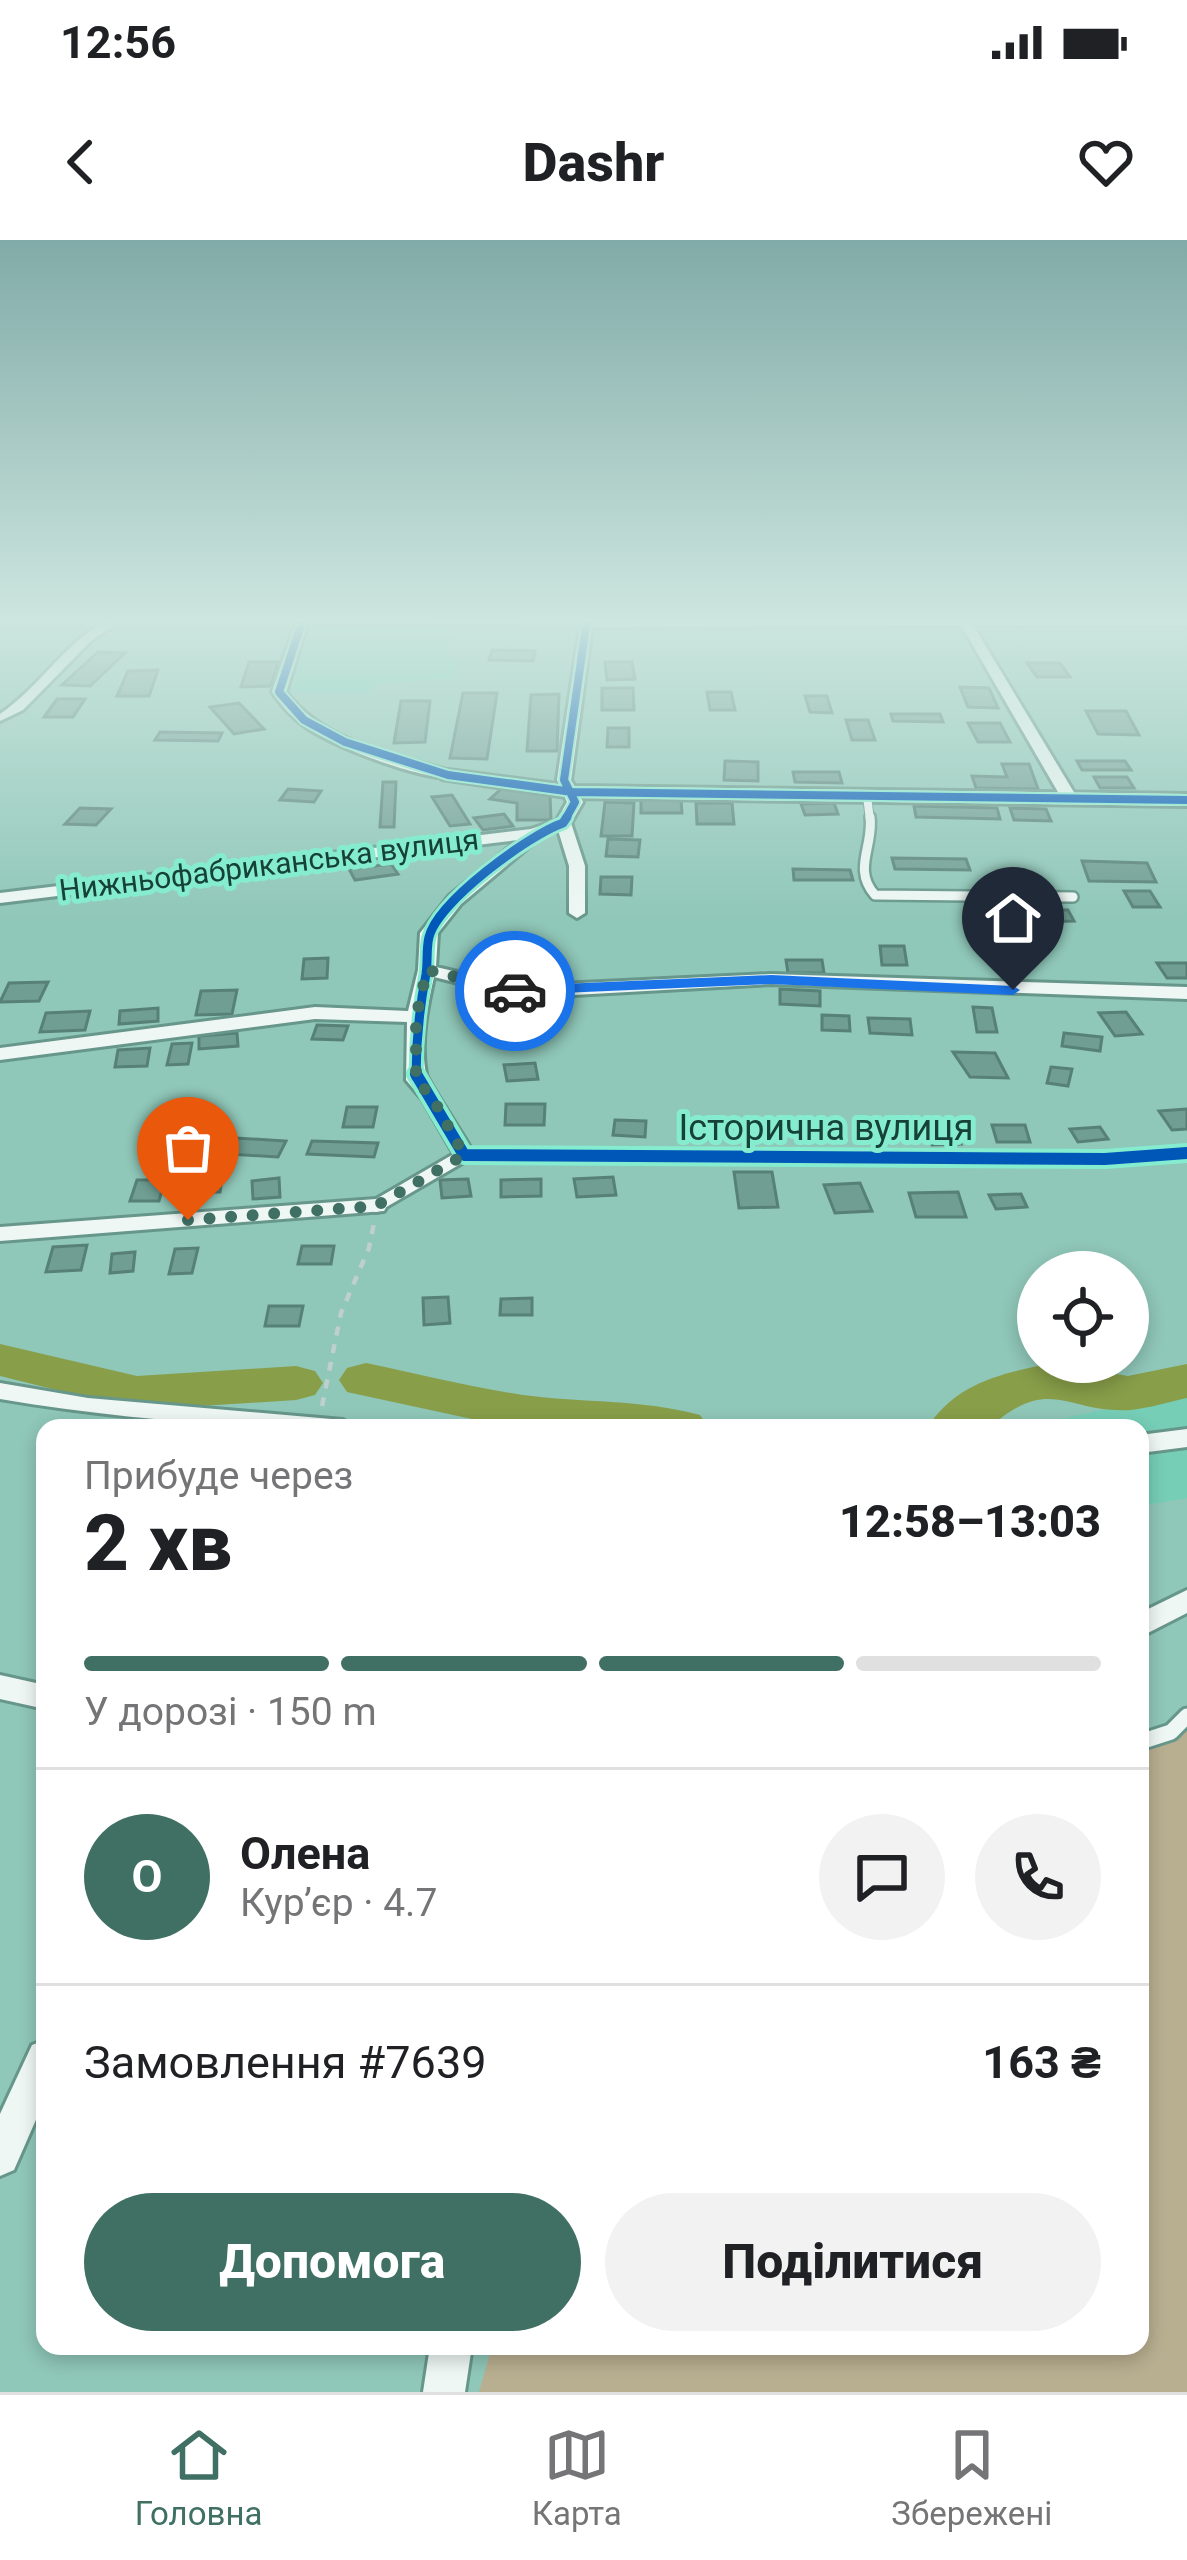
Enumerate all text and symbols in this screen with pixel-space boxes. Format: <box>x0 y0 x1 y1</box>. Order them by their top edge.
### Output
text: 12:56 <box>60 16 176 69</box>
icon: back <box>48 129 114 195</box>
icon: heart <box>1073 129 1139 195</box>
text: Dashr <box>523 131 665 194</box>
street label: Нижньофабриканська вулиця <box>57 821 481 908</box>
pin <box>962 867 1064 990</box>
icon: home <box>980 885 1046 951</box>
courier <box>455 931 575 1051</box>
icon: car <box>482 958 548 1024</box>
pin <box>137 1097 239 1220</box>
street label: Історична вулиця <box>678 1107 974 1149</box>
icon: bag <box>155 1115 221 1181</box>
map controls <box>1017 1251 1149 1383</box>
button: locate <box>1017 1251 1149 1383</box>
text: Прибуде через <box>84 1453 353 1499</box>
text: 12:58–13:03 <box>839 1495 1101 1548</box>
text: 2 хв <box>84 1498 232 1589</box>
text: У дорозі · 150 m <box>84 1689 377 1735</box>
button: chat <box>819 1814 945 1940</box>
button: phone <box>975 1814 1101 1940</box>
text: Олена <box>240 1827 370 1880</box>
text: О <box>131 1850 163 1903</box>
text: Кур’єр · 4.7 <box>240 1880 437 1926</box>
text: Замовлення #7639 <box>84 2036 486 2089</box>
text: 163 ₴ <box>982 2036 1101 2089</box>
button: Допомога <box>84 2193 581 2331</box>
button: Поділитися <box>605 2193 1101 2331</box>
tab: Головна <box>135 2422 262 2533</box>
tab: Карта <box>532 2422 622 2533</box>
tab: Збережені <box>891 2422 1052 2533</box>

